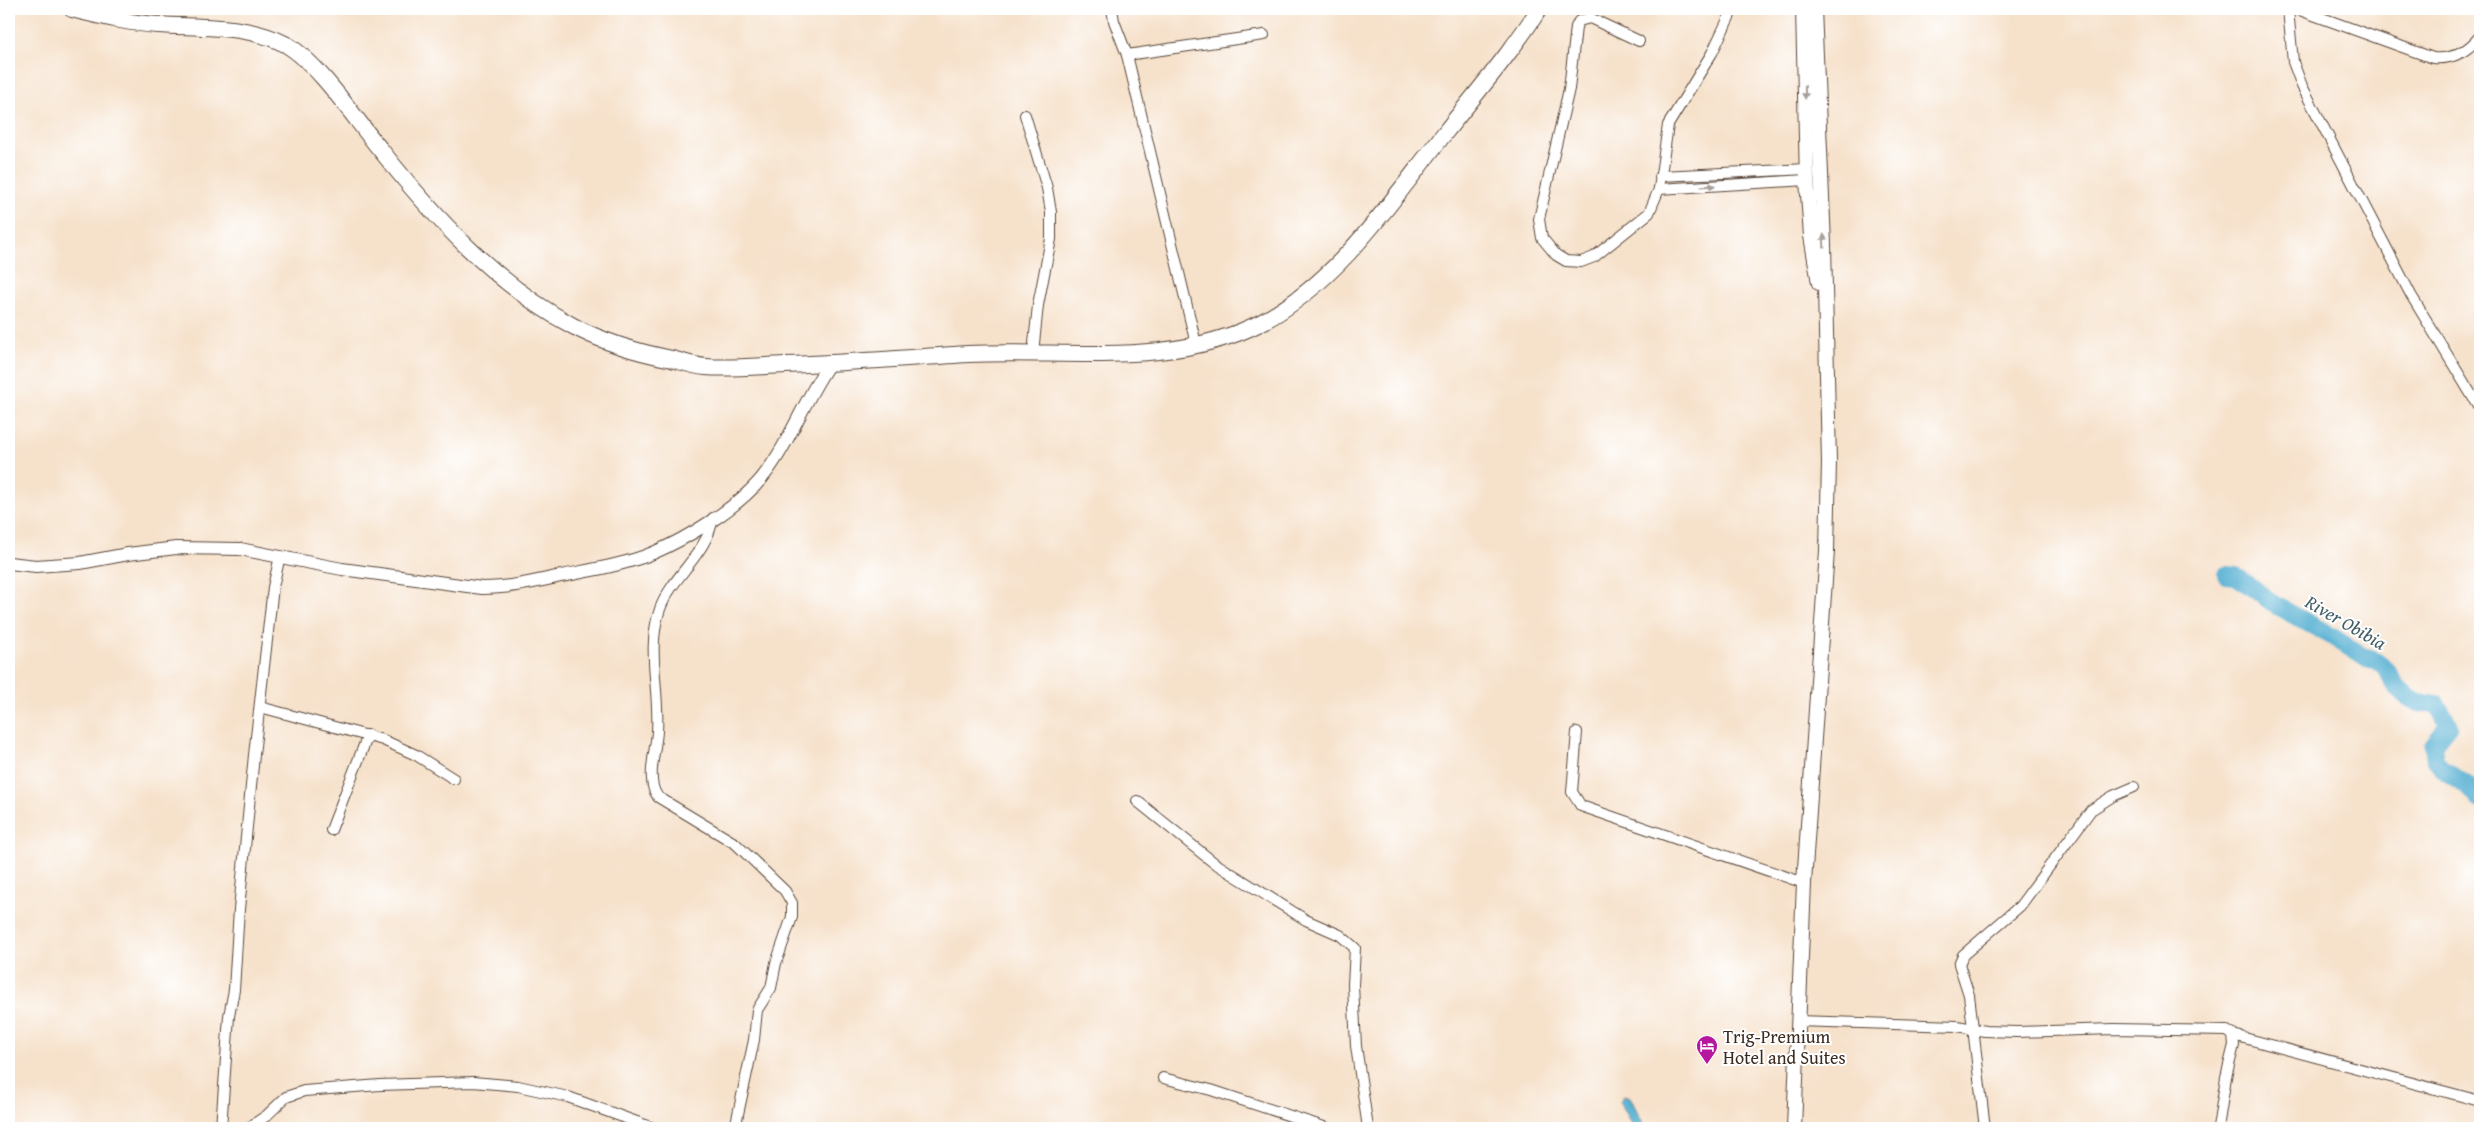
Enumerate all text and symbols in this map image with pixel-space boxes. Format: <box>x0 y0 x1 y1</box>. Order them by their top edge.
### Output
one-way arrow <box>1802 85 1810 101</box>
one-way arrow <box>1700 182 1716 190</box>
one-way arrow <box>1820 233 1828 249</box>
water label: River Obibia <box>2299 587 2392 657</box>
place label: Trig-Premium Hotel and Suites <box>1723 1023 1846 1071</box>
hotel icon: Trig-Premium Hotel and Suites <box>1695 1034 1719 1065</box>

